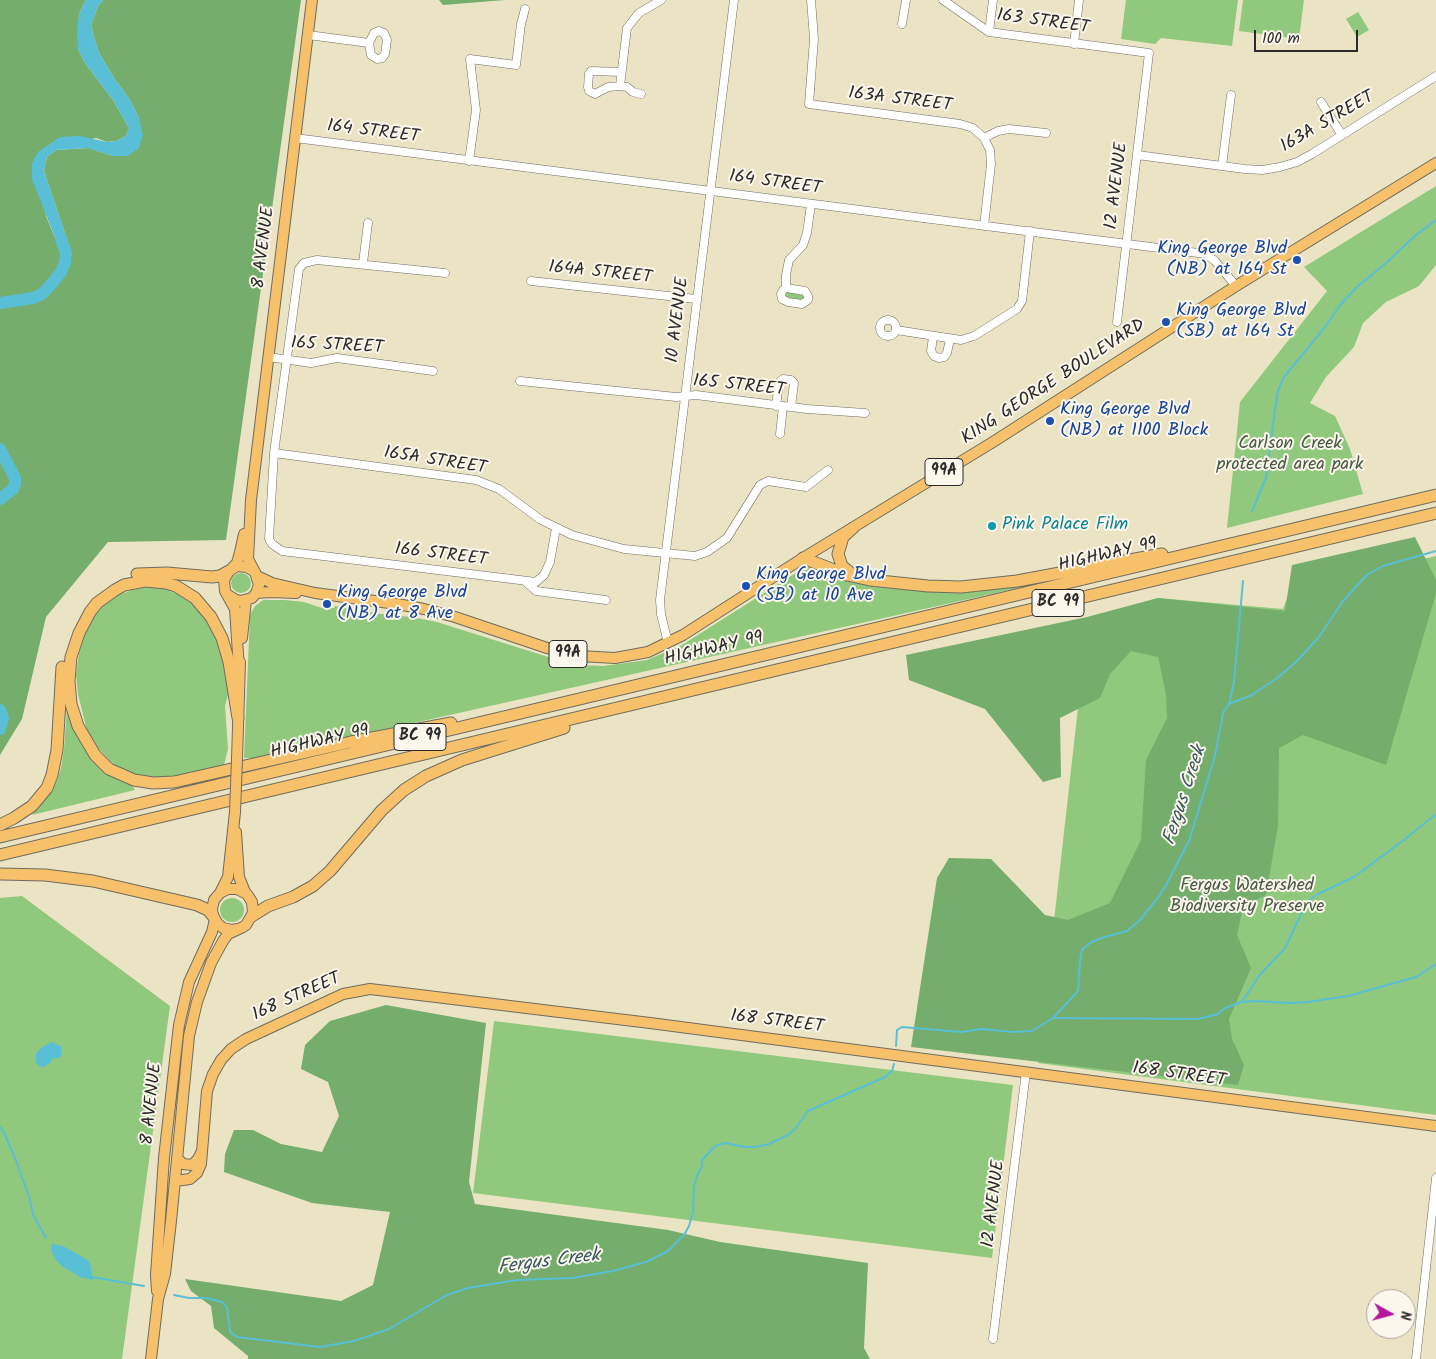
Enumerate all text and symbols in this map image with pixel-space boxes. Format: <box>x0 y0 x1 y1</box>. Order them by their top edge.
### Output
street label: 163 STREET <box>995 6 1091 40</box>
scale bar <box>1256 20 1360 52</box>
text: 100 m <box>1262 27 1300 51</box>
street label: 163A STREET <box>847 84 953 118</box>
street label: 163A STREET <box>1277 88 1379 158</box>
street label: 164 STREET <box>325 117 421 149</box>
street label: 12 AVENUE <box>1102 141 1134 231</box>
street label: 164 STREET <box>727 167 823 201</box>
street label: 8 AVENUE <box>249 206 281 290</box>
place label: King George Blvd (NB) at 164 St <box>1157 239 1287 282</box>
marker: King George Blvd (NB) at 164 St <box>1291 254 1303 266</box>
street label: 164A STREET <box>547 258 653 290</box>
street label: 10 AVENUE <box>663 276 695 364</box>
place label: King George Blvd (SB) at 164 St <box>1176 301 1306 344</box>
street label: KING GEORGE BOULEVARD <box>958 315 1150 451</box>
marker: King George Blvd (SB) at 164 St <box>1160 316 1172 328</box>
street label: 165 STREET <box>290 334 384 360</box>
street label: 165 STREET <box>692 371 786 403</box>
place label: King George Blvd (NB) at 1100 Block <box>1060 400 1208 442</box>
marker: King George Blvd (NB) at 1100 Block <box>1044 415 1056 427</box>
park label: Carlson Creek protected area park <box>1217 434 1363 476</box>
street label: 165A STREET <box>382 443 488 481</box>
road number: 99A <box>925 458 963 486</box>
place label: Pink Palace Film <box>1002 515 1128 537</box>
marker: Pink Palace Film <box>986 520 998 532</box>
street label: HIGHWAY 99 <box>1056 534 1160 578</box>
street label: 166 STREET <box>393 540 489 572</box>
place label: King George Blvd (SB) at 10 Ave <box>756 565 886 608</box>
marker: King George Blvd (SB) at 10 Ave <box>740 580 752 592</box>
place label: King George Blvd (NB) at 8 Ave <box>337 583 467 626</box>
road number: BC 99 <box>1032 590 1084 616</box>
marker: King George Blvd (NB) at 8 Ave <box>321 598 333 610</box>
street label: HIGHWAY 99 <box>662 628 766 672</box>
road number: 99A <box>549 641 587 668</box>
street label: HIGHWAY 99 <box>268 721 372 765</box>
road number: BC 99 <box>394 724 446 750</box>
water label: Fergus Creek <box>1159 744 1213 848</box>
park label: Fergus Watershed Biodiversity Preserve <box>1170 876 1324 919</box>
street label: 168 STREET <box>250 969 344 1027</box>
street label: 168 STREET <box>729 1007 825 1039</box>
street label: 168 STREET <box>1131 1059 1227 1093</box>
street label: 8 AVENUE <box>138 1062 168 1146</box>
street label: 12 AVENUE <box>979 1159 1011 1249</box>
water label: Fergus Creek <box>497 1245 601 1281</box>
north arrow <box>1366 1289 1416 1339</box>
text: N <box>1393 1310 1416 1321</box>

